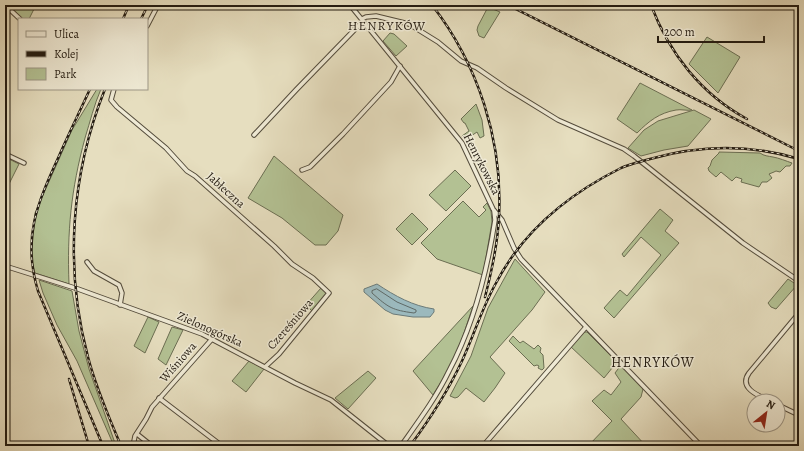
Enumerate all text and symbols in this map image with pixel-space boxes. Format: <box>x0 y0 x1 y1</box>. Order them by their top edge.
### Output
district label: HENRYKÓW <box>348 17 426 34</box>
legend <box>18 18 148 90</box>
scale bar <box>658 18 764 44</box>
text: 200 m <box>664 24 695 40</box>
text: Ulica <box>54 26 79 42</box>
text: Kolej <box>54 46 78 62</box>
text: Park <box>54 66 77 82</box>
street label: Henrykowska <box>460 131 505 198</box>
street label: Jabłeczna <box>203 168 249 212</box>
street label: Czereśniowa <box>263 295 317 353</box>
street label: Zielonogórska <box>175 308 245 351</box>
street label: Wiśniowa <box>155 338 200 386</box>
district label: HENRYKÓW <box>611 353 695 372</box>
north arrow <box>746 393 786 433</box>
text: N <box>764 396 778 413</box>

